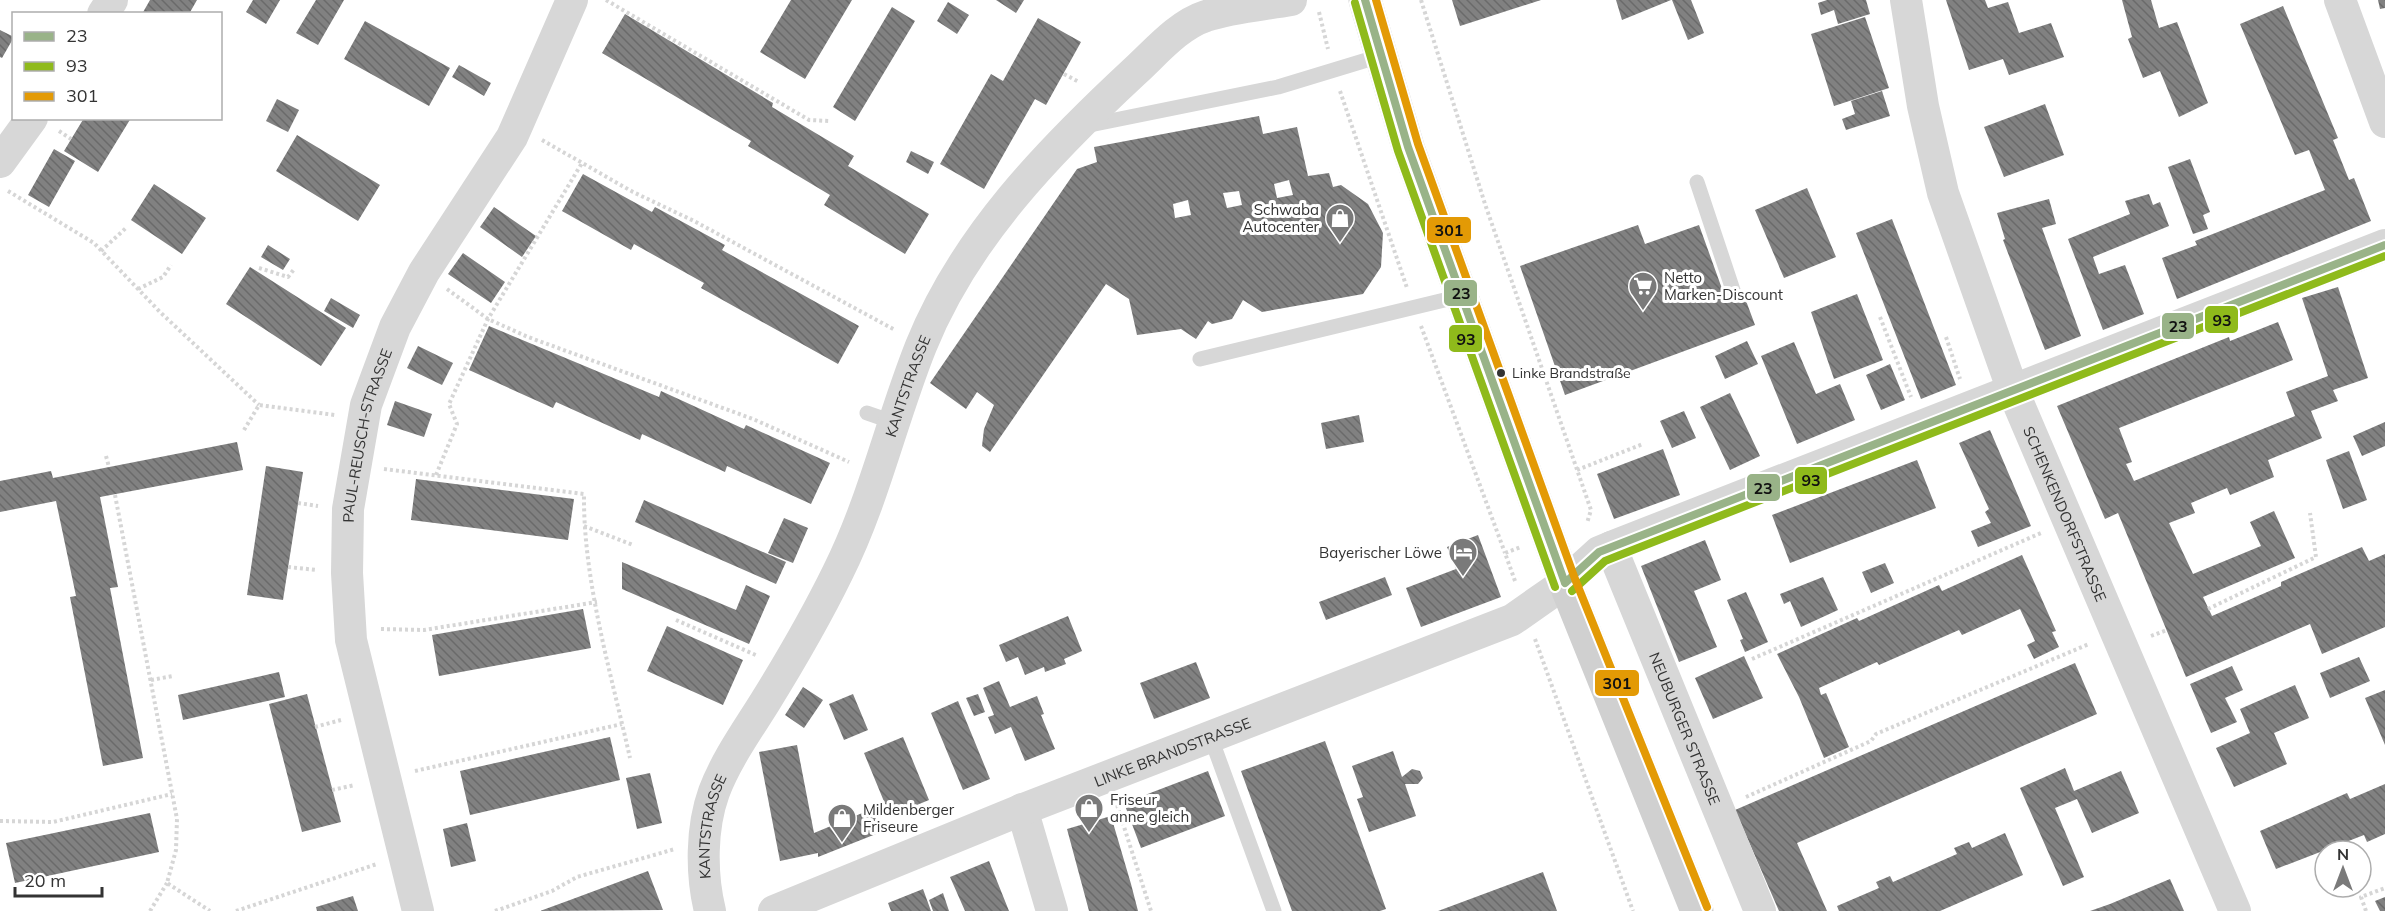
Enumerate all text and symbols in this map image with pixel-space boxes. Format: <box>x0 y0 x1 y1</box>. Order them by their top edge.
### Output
legend <box>12 12 222 120</box>
text: 23 <box>66 24 88 47</box>
text: 93 <box>66 54 88 77</box>
text: 301 <box>66 84 98 107</box>
place label: Schwaba Autocenter <box>1243 200 1320 236</box>
shop icon: Schwaba Autocenter <box>1324 202 1356 244</box>
line badge: 301 <box>1426 216 1472 244</box>
text: 301 <box>1435 220 1463 240</box>
place label: Netto Marken-Discount <box>1664 268 1783 304</box>
supermarket icon: Netto Marken-Discount <box>1627 270 1659 312</box>
line badge: 23 <box>1443 279 1478 307</box>
text: 23 <box>1451 283 1471 303</box>
line badge: 93 <box>2204 305 2239 334</box>
text: 93 <box>2212 310 2232 330</box>
line badge: 23 <box>2161 312 2195 340</box>
text: 23 <box>2168 316 2188 336</box>
line badge: 93 <box>1448 324 1483 353</box>
text: 93 <box>1456 329 1476 349</box>
street label: KANTSTRASSE <box>880 332 934 439</box>
street label: PAUL-REUSCH-STRASSE <box>338 346 396 523</box>
place label: Linke Brandstraße <box>1512 364 1631 382</box>
marker: Linke Brandstraße <box>1495 367 1507 379</box>
street label: SCHENKENDORFSTRASSE <box>2020 423 2111 604</box>
line badge: 93 <box>1794 466 1828 495</box>
text: 93 <box>1801 470 1821 490</box>
line badge: 23 <box>1746 473 1781 502</box>
text: 23 <box>1753 478 1773 498</box>
hotel icon: Bayerischer Löwe <box>1447 536 1479 578</box>
place label: Bayerischer Löwe <box>1319 543 1442 562</box>
street label: NEUBURGER STRASSE <box>1645 649 1725 808</box>
line badge: 301 <box>1594 669 1640 697</box>
text: 301 <box>1603 673 1631 693</box>
street label: LINKE BRANDSTRASSE <box>1091 713 1253 790</box>
street label: KANTSTRASSE <box>694 771 730 880</box>
place label: Friseur anne gleich <box>1110 790 1189 826</box>
shop icon: Friseur anne gleich <box>1073 792 1105 834</box>
place label: Mildenberger Friseure <box>863 800 955 836</box>
shop icon: Mildenberger Friseure <box>826 802 858 844</box>
north arrow <box>2313 839 2373 899</box>
text: N <box>2337 844 2349 864</box>
scale bar <box>15 860 102 898</box>
text: 20 m <box>24 869 66 892</box>

